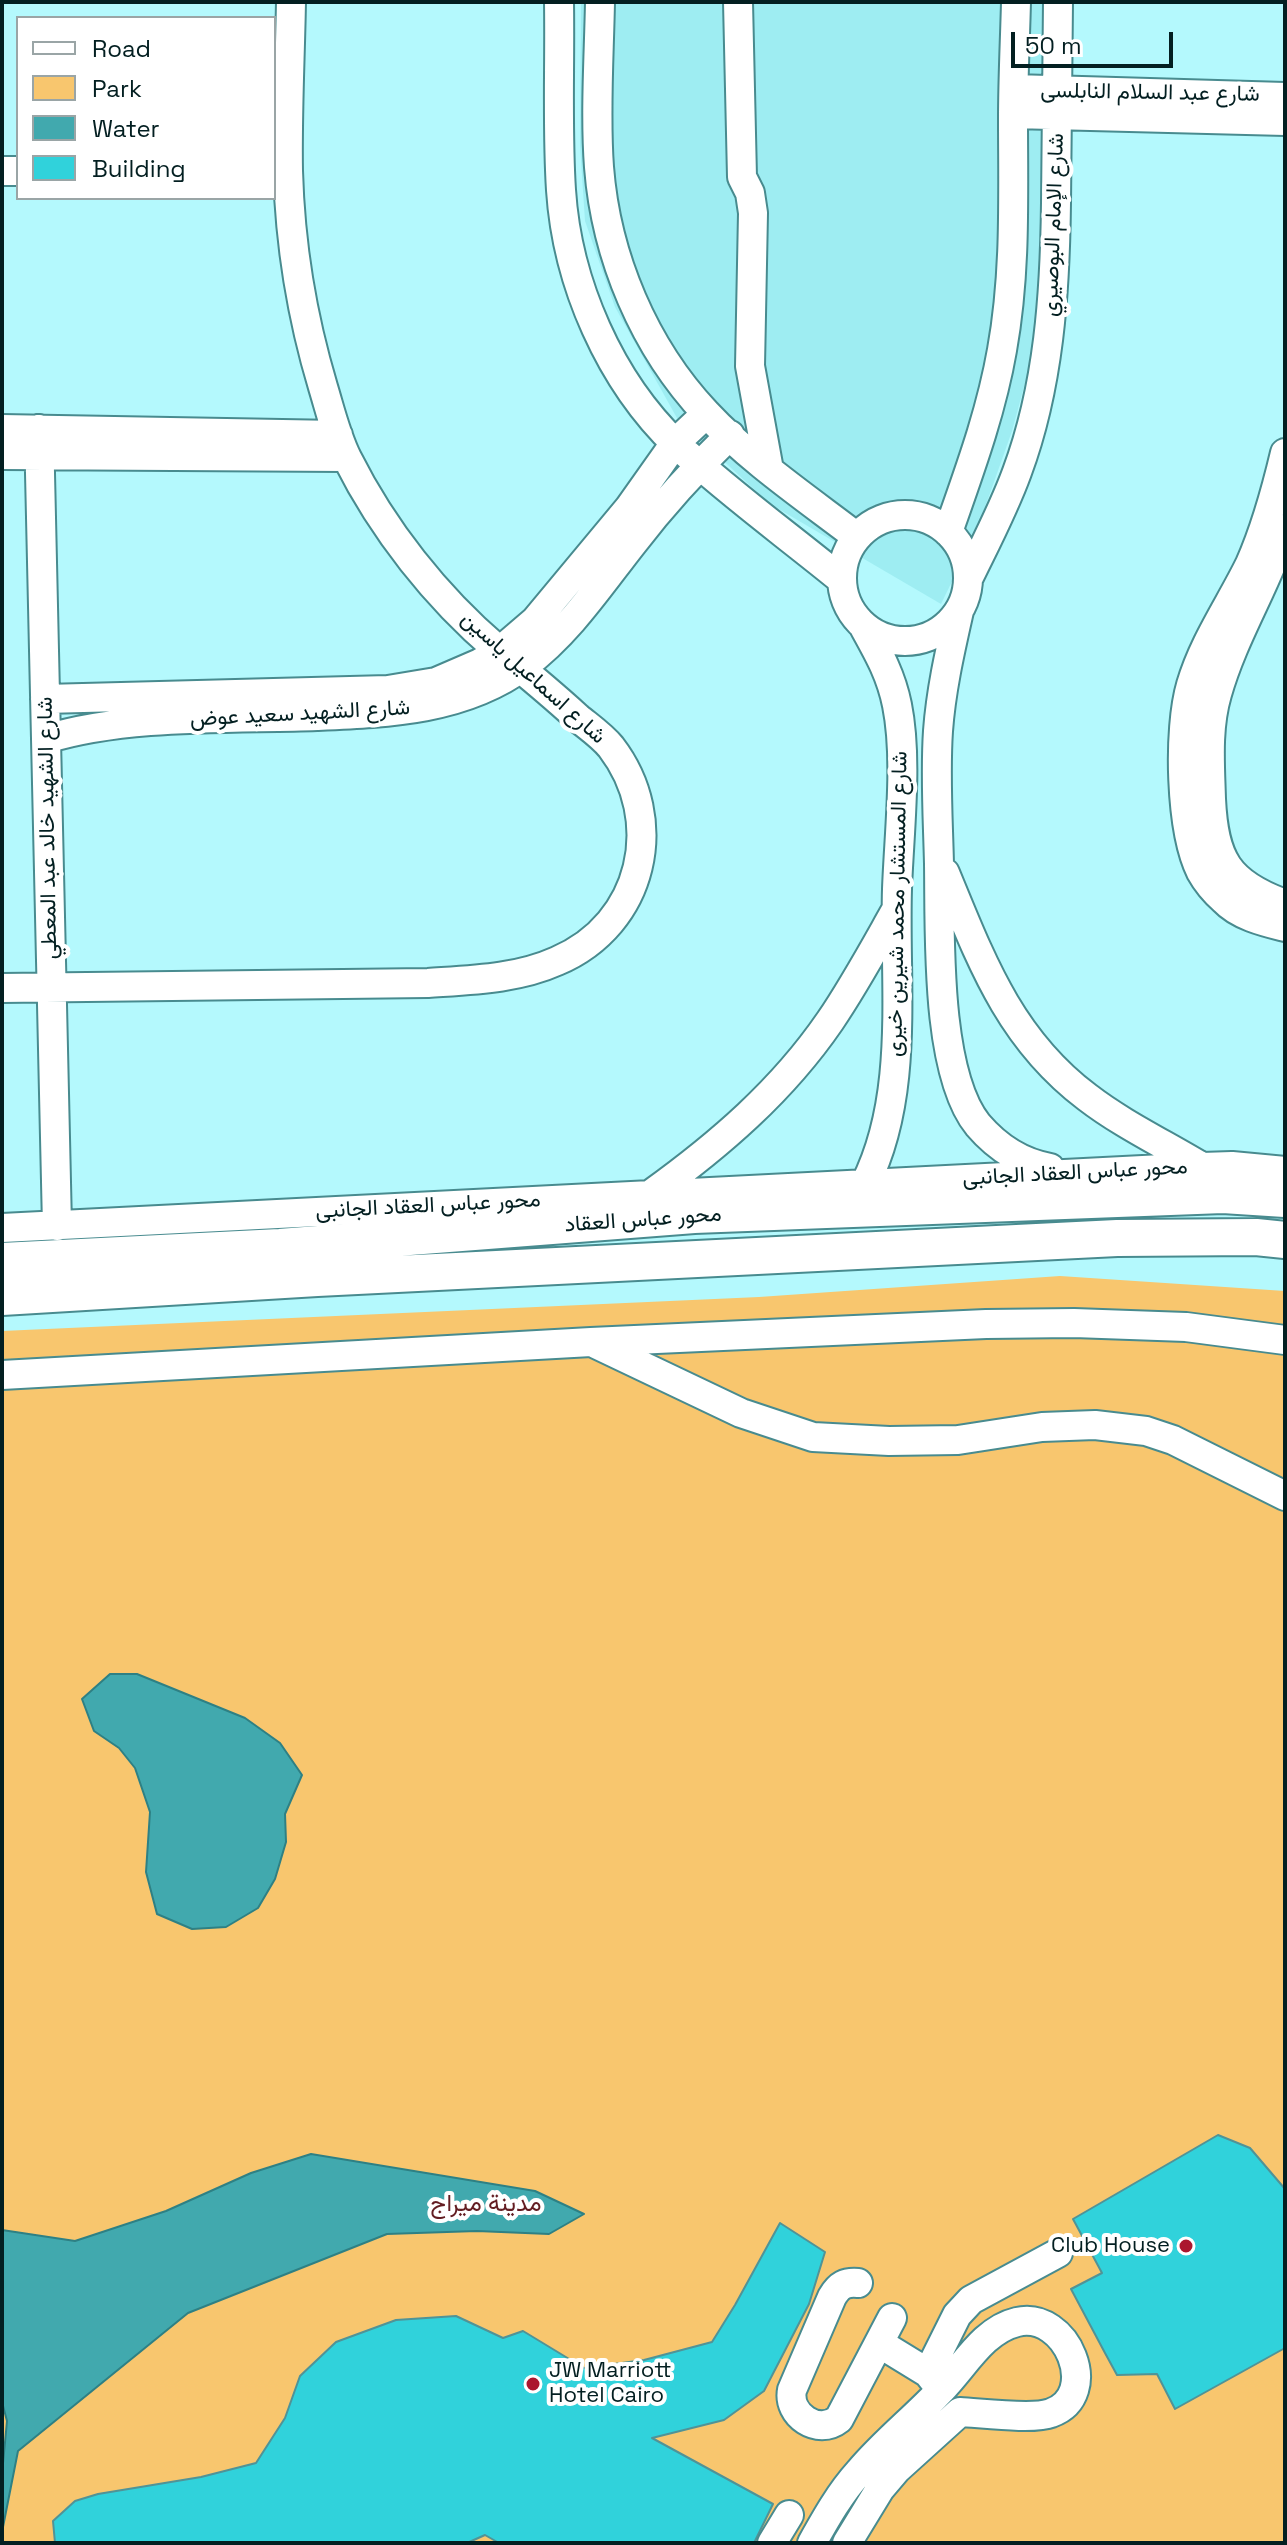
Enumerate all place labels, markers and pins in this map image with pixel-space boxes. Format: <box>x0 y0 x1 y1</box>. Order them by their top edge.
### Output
place label: Club House <box>1051 2233 1170 2259</box>
marker: Club House <box>1177 2237 1195 2255</box>
place label: JW Marriott Hotel Cairo <box>549 2358 671 2410</box>
marker: JW Marriott Hotel Cairo <box>524 2375 542 2393</box>

